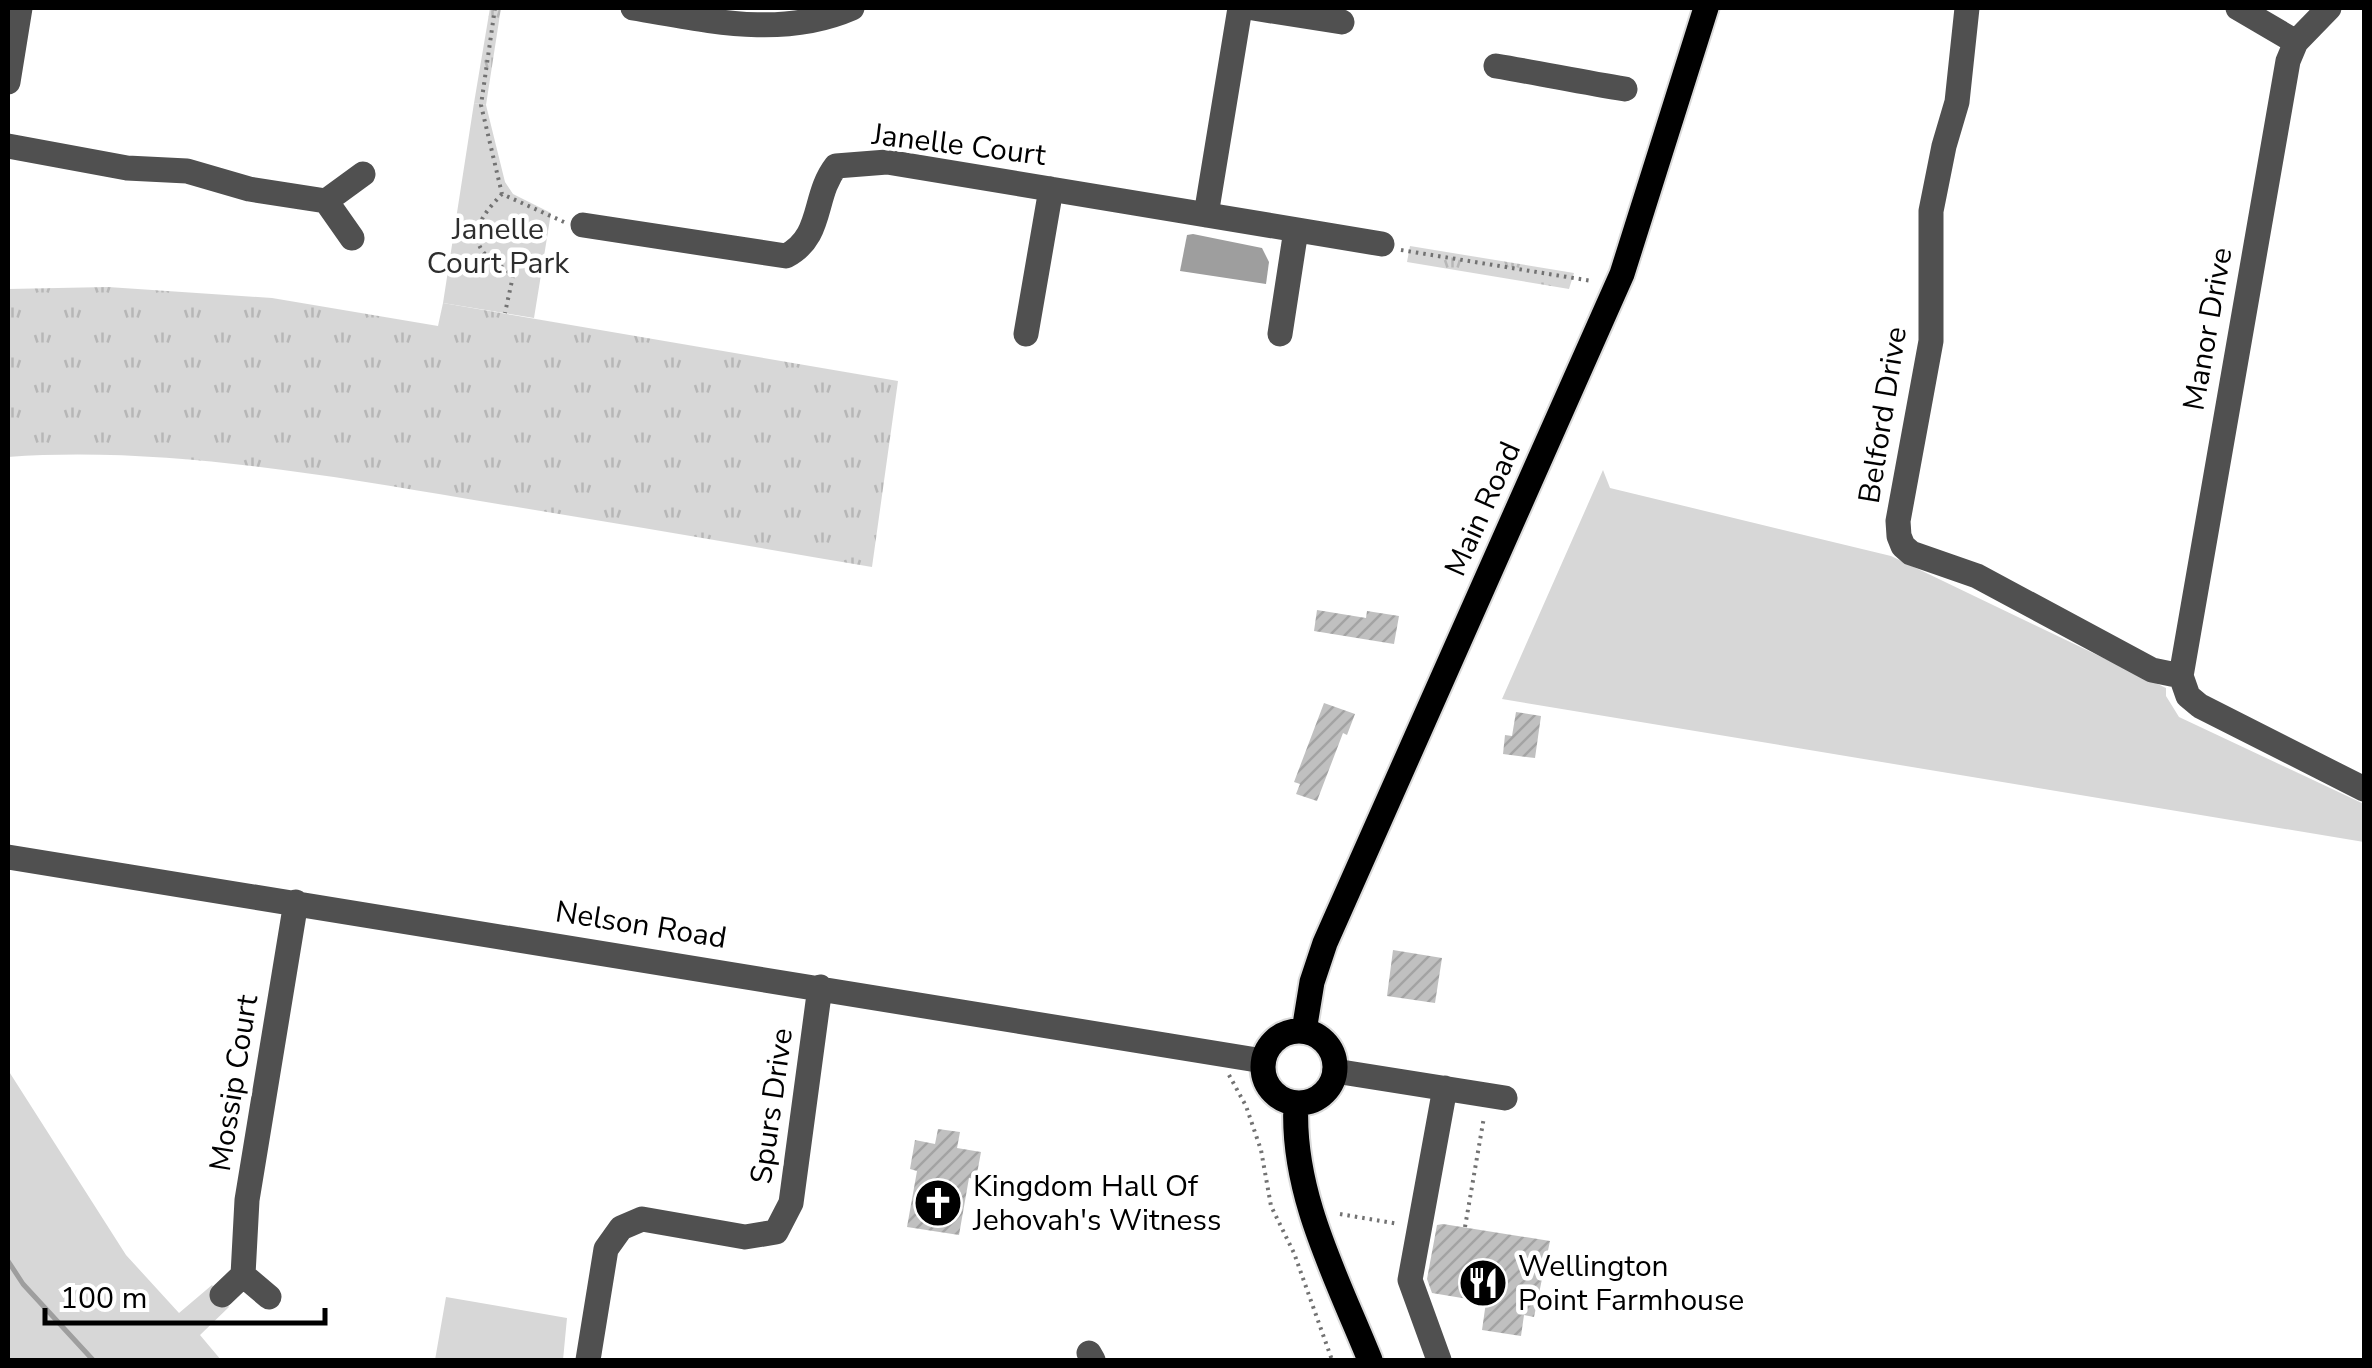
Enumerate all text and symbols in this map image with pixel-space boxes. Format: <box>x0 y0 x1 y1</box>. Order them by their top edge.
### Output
street label: Janelle Court <box>869 114 1049 176</box>
park label: Janelle Court Park <box>427 209 570 284</box>
street label: Manor Drive <box>2173 244 2243 414</box>
street label: Belford Drive <box>1849 324 1917 506</box>
street label: Main Road <box>1435 435 1531 583</box>
street label: Nelson Road <box>553 891 729 959</box>
street label: Mossip Court <box>200 991 268 1174</box>
street label: Spurs Drive <box>741 1026 803 1186</box>
place label: Kingdom Hall Of Jehovah's Witness <box>972 1166 1221 1241</box>
church icon: Kingdom Hall Of Jehovah's Witness <box>912 1177 964 1229</box>
place label: Wellington Point Farmhouse <box>1518 1246 1744 1321</box>
restaurant icon: Wellington Point Farmhouse <box>1457 1257 1509 1309</box>
scale bar <box>45 1263 325 1325</box>
text: 100 m <box>60 1278 147 1319</box>

